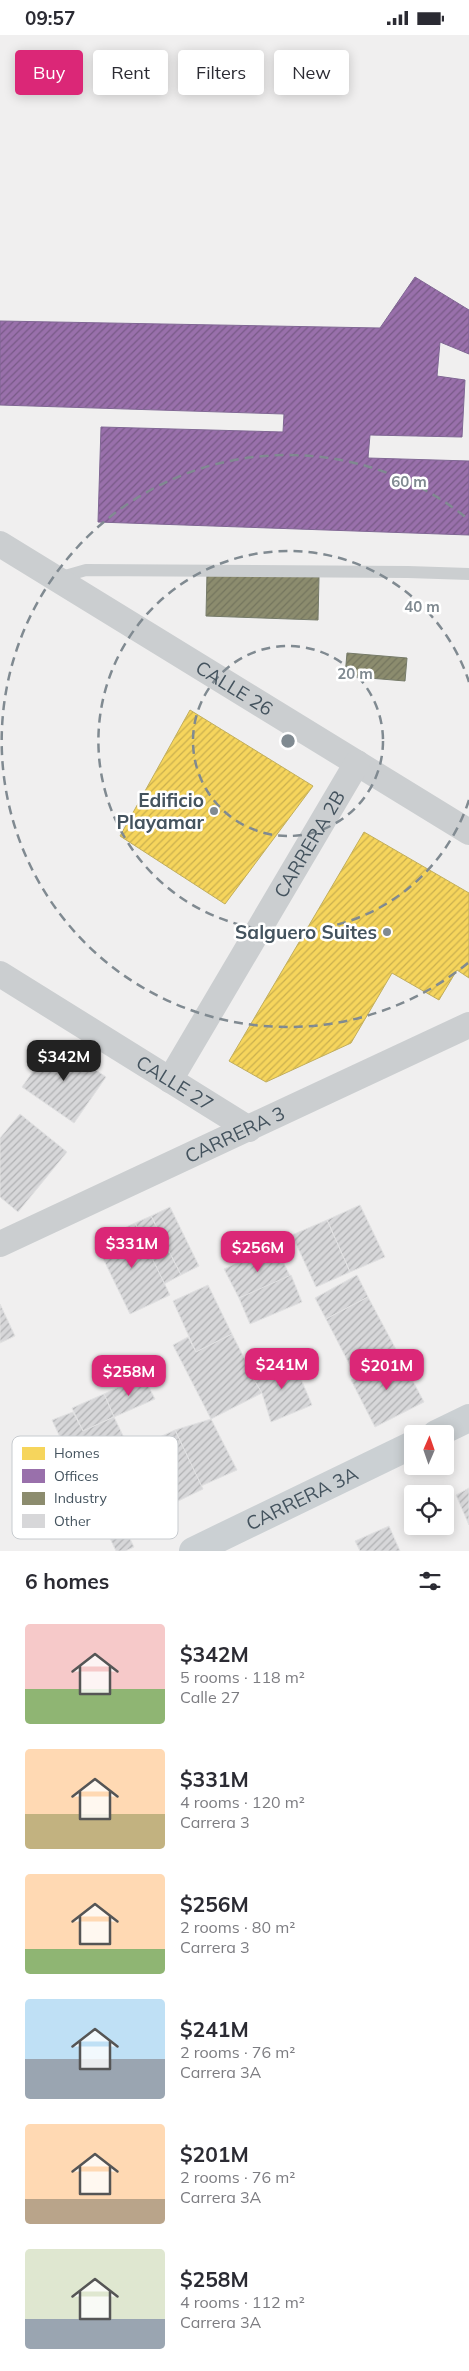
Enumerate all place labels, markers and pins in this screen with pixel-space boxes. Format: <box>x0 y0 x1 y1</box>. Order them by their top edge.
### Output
centre of rings <box>279 732 297 750</box>
place label: Edificio Playamar <box>116 788 205 834</box>
marker: Edificio Playamar <box>208 805 220 817</box>
place label: Salguero Suites <box>235 920 377 944</box>
marker: Salguero Suites <box>381 926 393 938</box>
pin: $342M <box>29 1039 99 1082</box>
pin: $331M <box>97 1227 167 1269</box>
pin: $256M <box>223 1231 293 1273</box>
pin: $241M <box>247 1347 317 1390</box>
pin: $201M <box>352 1349 422 1391</box>
pin: $258M <box>94 1355 164 1397</box>

